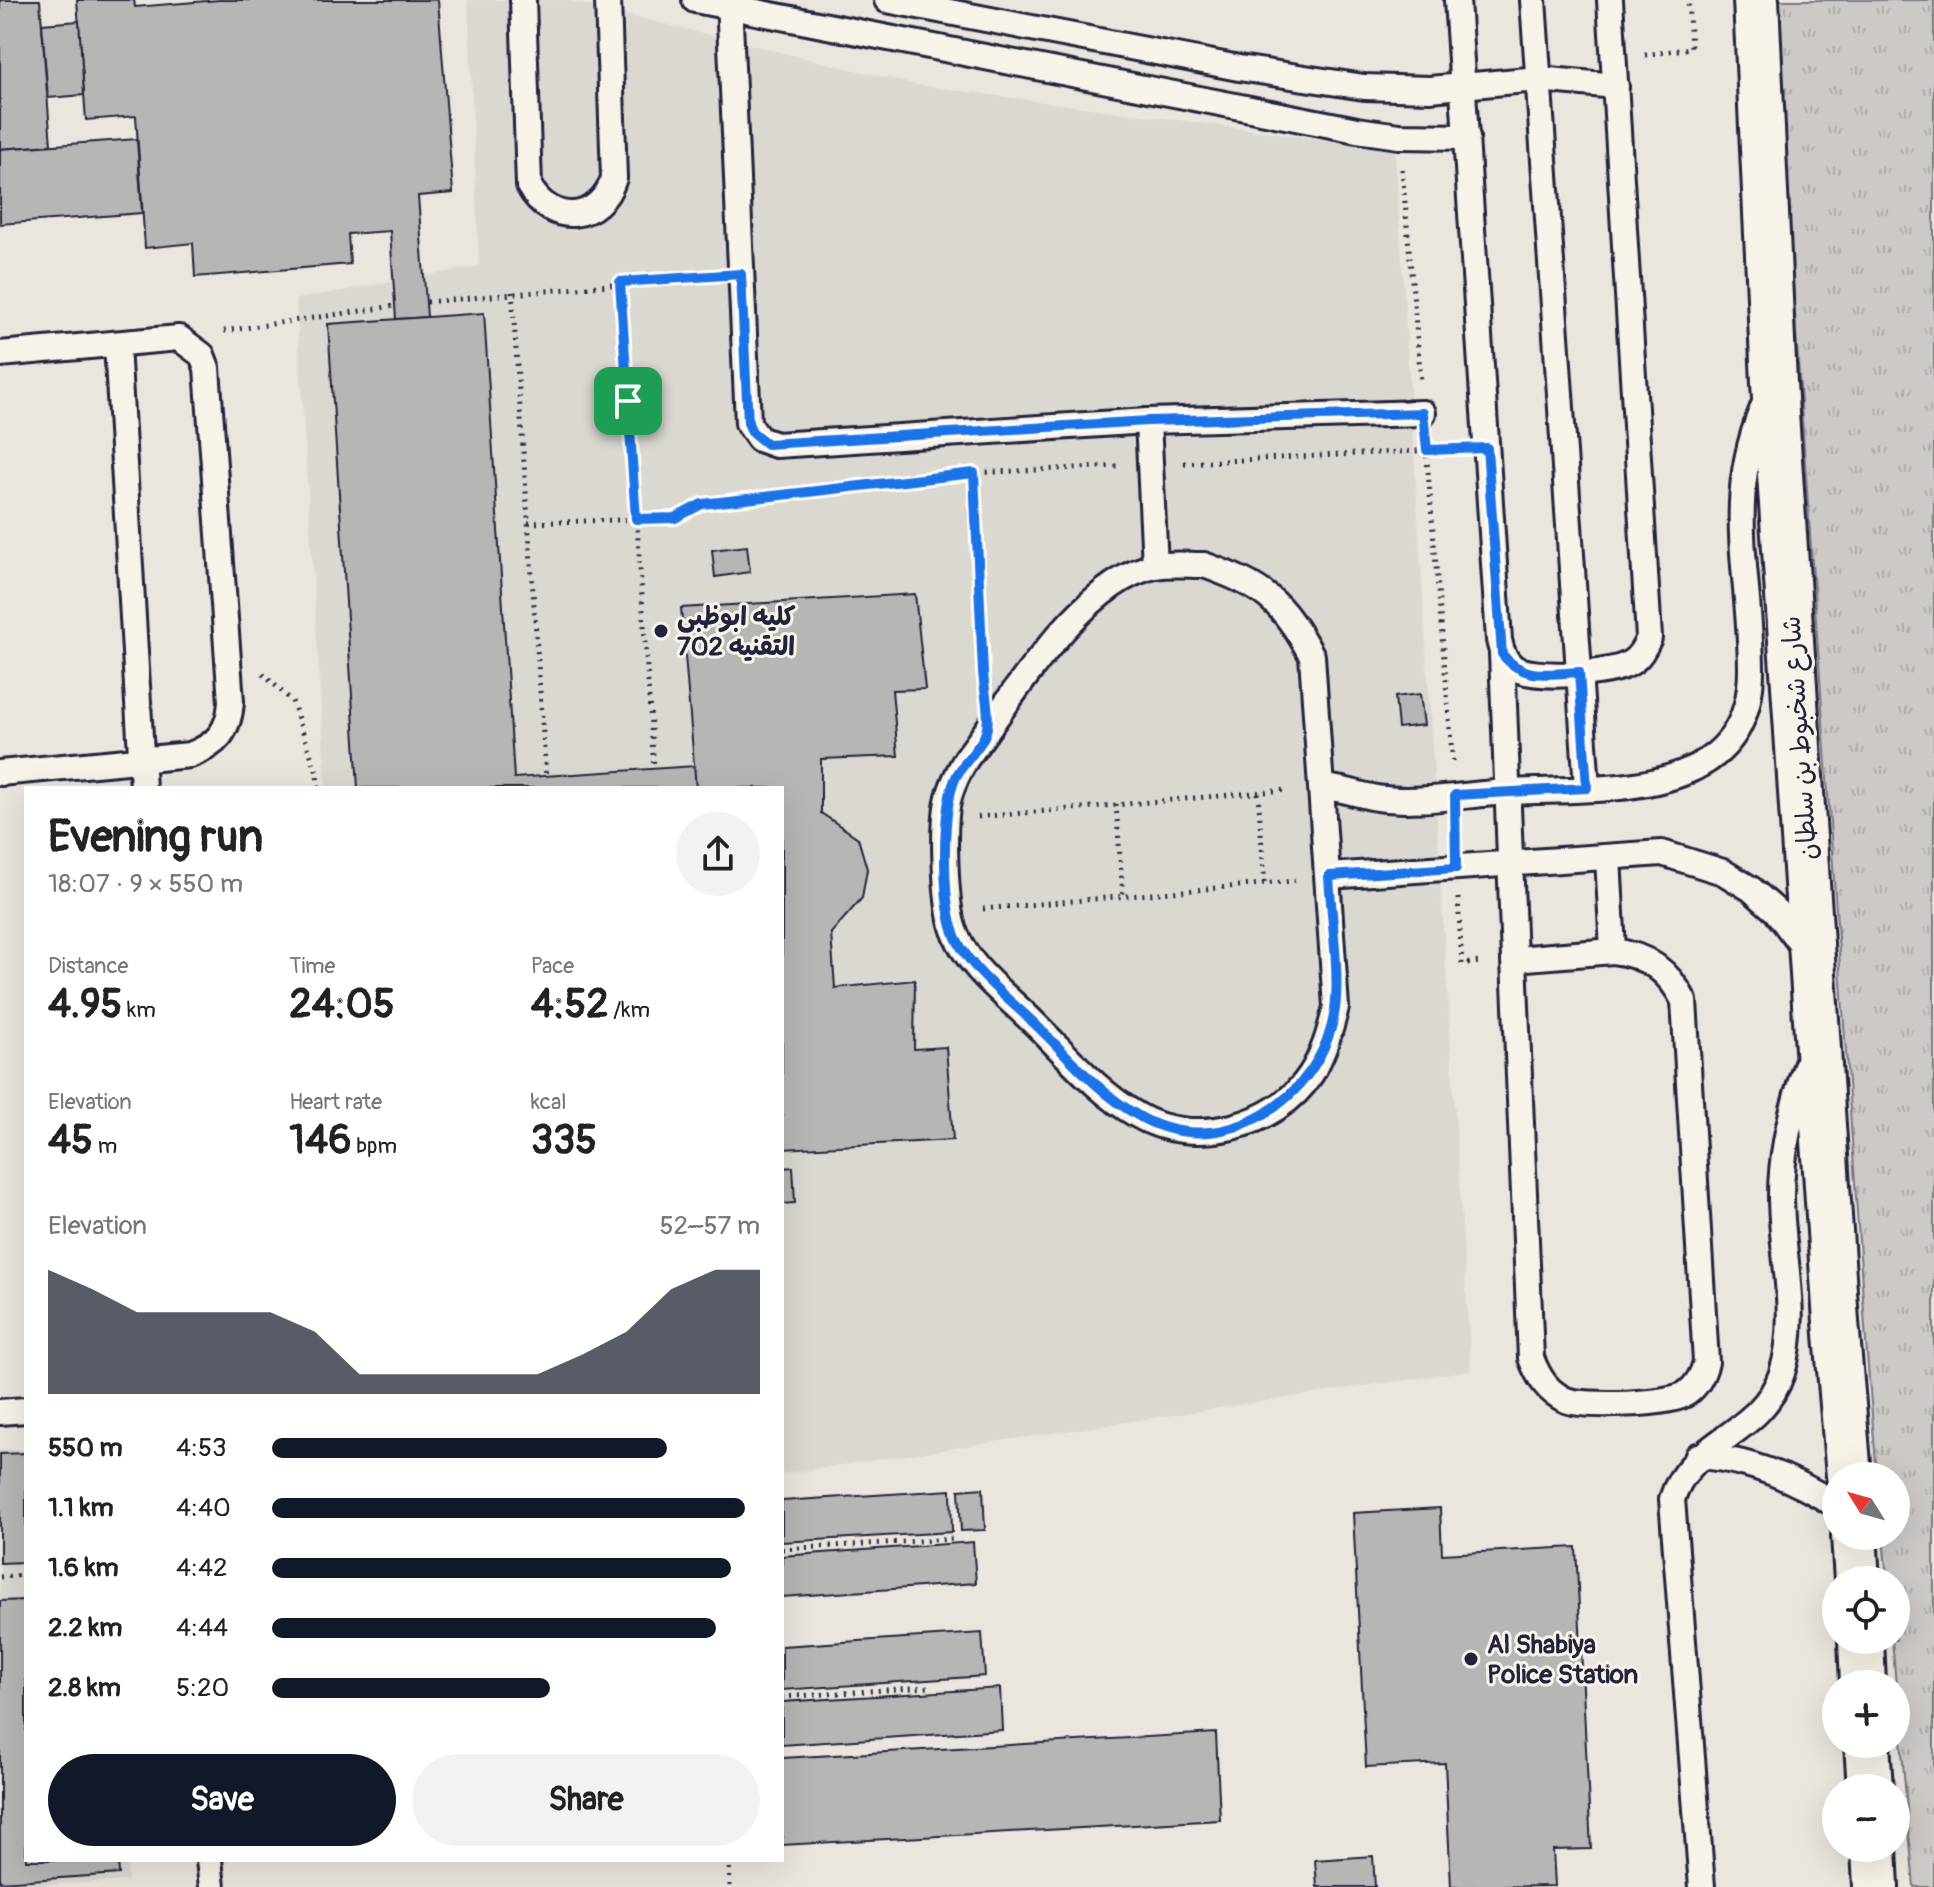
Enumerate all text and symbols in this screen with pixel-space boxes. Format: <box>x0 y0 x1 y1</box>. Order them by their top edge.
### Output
pin <box>594 367 662 435</box>
icon: arrive <box>606 379 650 423</box>
place label: كليه ابوظبي التقنيه 702 <box>677 601 796 663</box>
street label: شارع شخبوط بن سلطان <box>1776 615 1825 861</box>
marker: كليه ابوظبي التقنيه 702 <box>652 622 670 640</box>
text: Evening run <box>48 810 263 865</box>
button: share <box>676 812 760 896</box>
text: 18:07 · 9 × 550 m <box>48 868 243 900</box>
text: Distance <box>48 952 128 980</box>
text: Time <box>289 952 335 980</box>
text: Pace <box>531 952 574 980</box>
text: 4.95 <box>48 980 122 1029</box>
text: 24:05 <box>289 980 395 1029</box>
text: 4:52 <box>531 980 609 1029</box>
text: km <box>122 996 156 1024</box>
text: /km <box>609 996 650 1024</box>
text: Elevation <box>48 1088 132 1116</box>
text: Heart rate <box>289 1088 382 1116</box>
text: kcal <box>531 1088 566 1116</box>
text: 45 <box>48 1116 93 1165</box>
text: 146 <box>289 1116 351 1165</box>
text: 335 <box>531 1116 597 1165</box>
text: m <box>93 1132 117 1160</box>
text: bpm <box>351 1132 397 1160</box>
text: Elevation <box>48 1210 147 1242</box>
text: 52–57 m <box>659 1210 760 1242</box>
text: 550 m <box>48 1432 123 1464</box>
text: 4:53 <box>176 1432 227 1464</box>
north arrow <box>1822 1462 1910 1550</box>
map controls <box>1822 1462 1910 1862</box>
text: 1.1 km <box>48 1492 114 1524</box>
text: 4:40 <box>176 1492 231 1524</box>
text: 1.6 km <box>48 1552 119 1584</box>
text: 4:42 <box>176 1552 228 1584</box>
button: locate <box>1822 1566 1910 1654</box>
text: 2.2 km <box>48 1612 122 1644</box>
text: 4:44 <box>176 1612 228 1644</box>
place label: Al Shabiya Police Station <box>1487 1629 1639 1691</box>
marker: Al Shabiya Police Station <box>1462 1650 1480 1668</box>
button: + <box>1822 1670 1910 1758</box>
text: 2.8 km <box>48 1672 121 1704</box>
text: 5:20 <box>176 1672 229 1704</box>
button: Save <box>48 1754 396 1846</box>
button: Share <box>412 1754 760 1846</box>
button: − <box>1822 1774 1910 1862</box>

